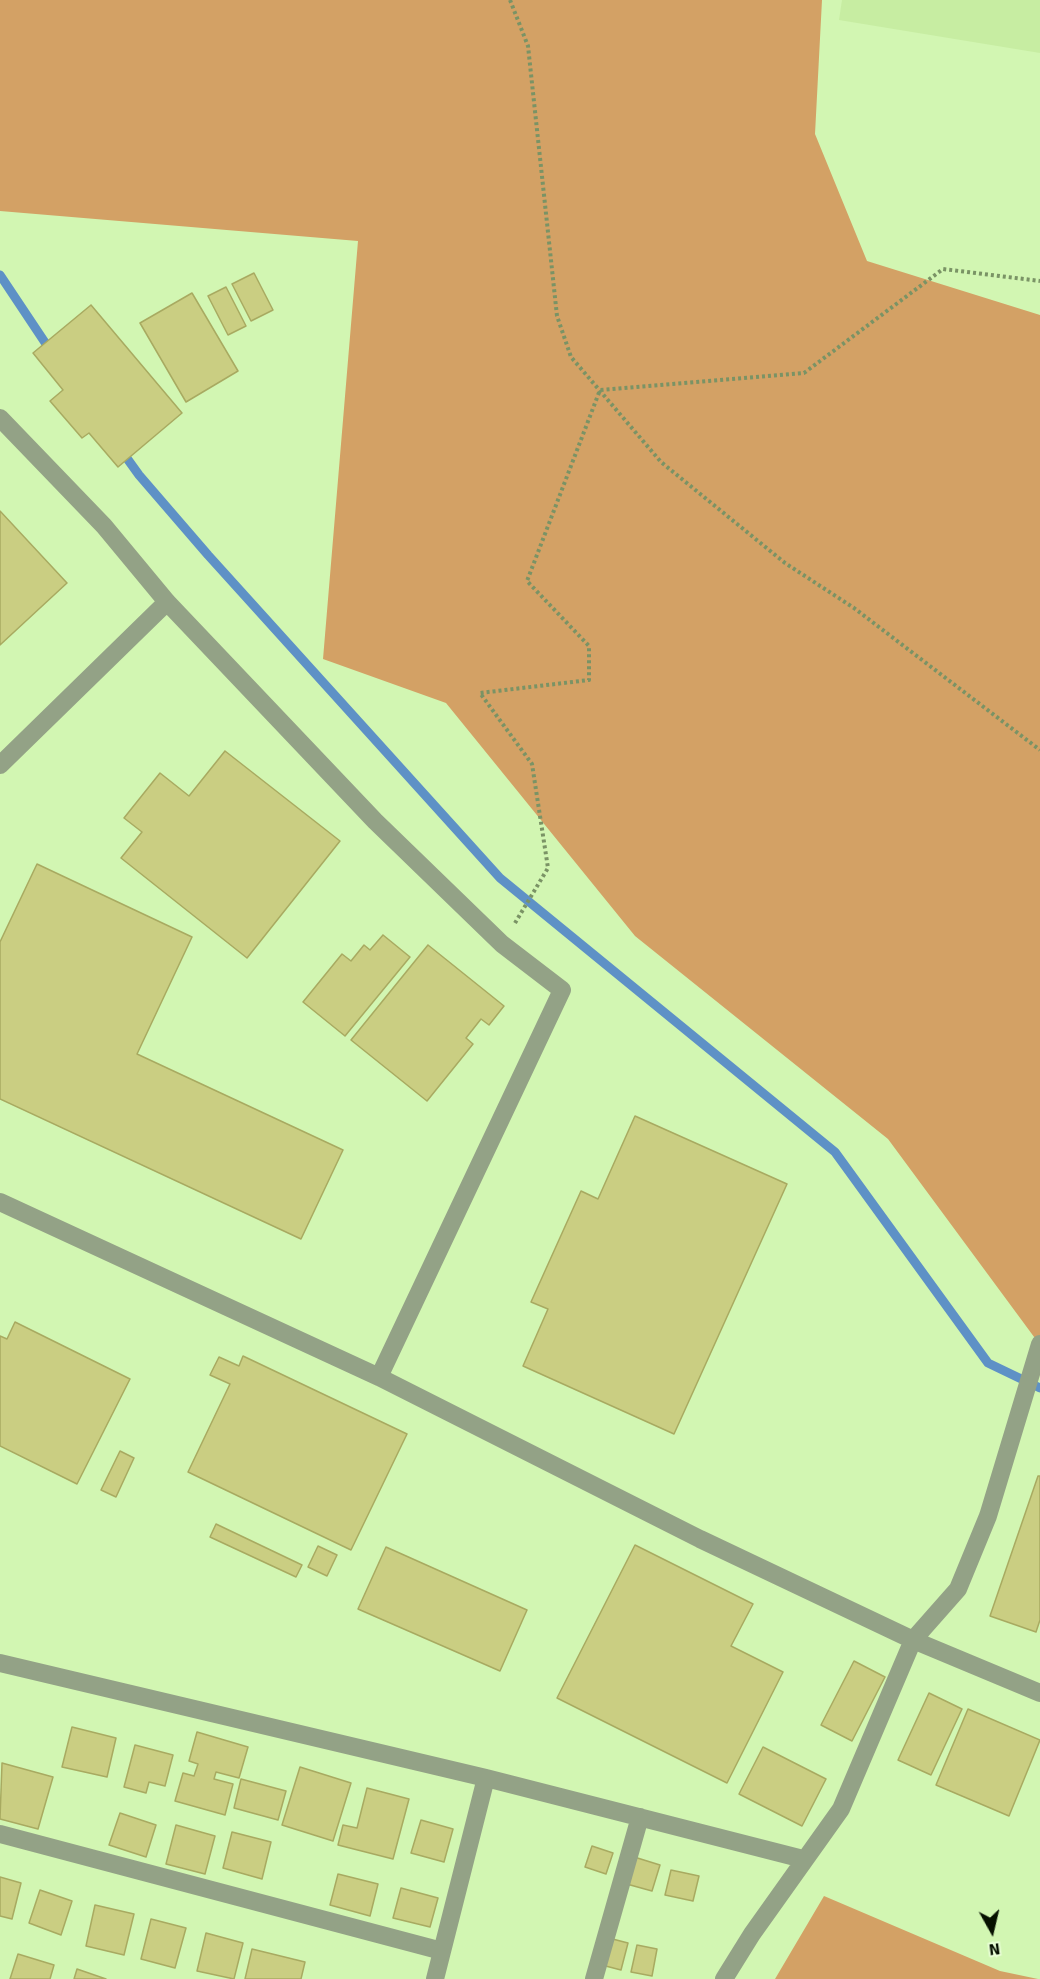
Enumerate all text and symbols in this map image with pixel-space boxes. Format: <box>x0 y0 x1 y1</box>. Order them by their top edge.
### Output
north arrow <box>962 1901 1022 1961</box>
text: N <box>988 1938 1001 1960</box>

